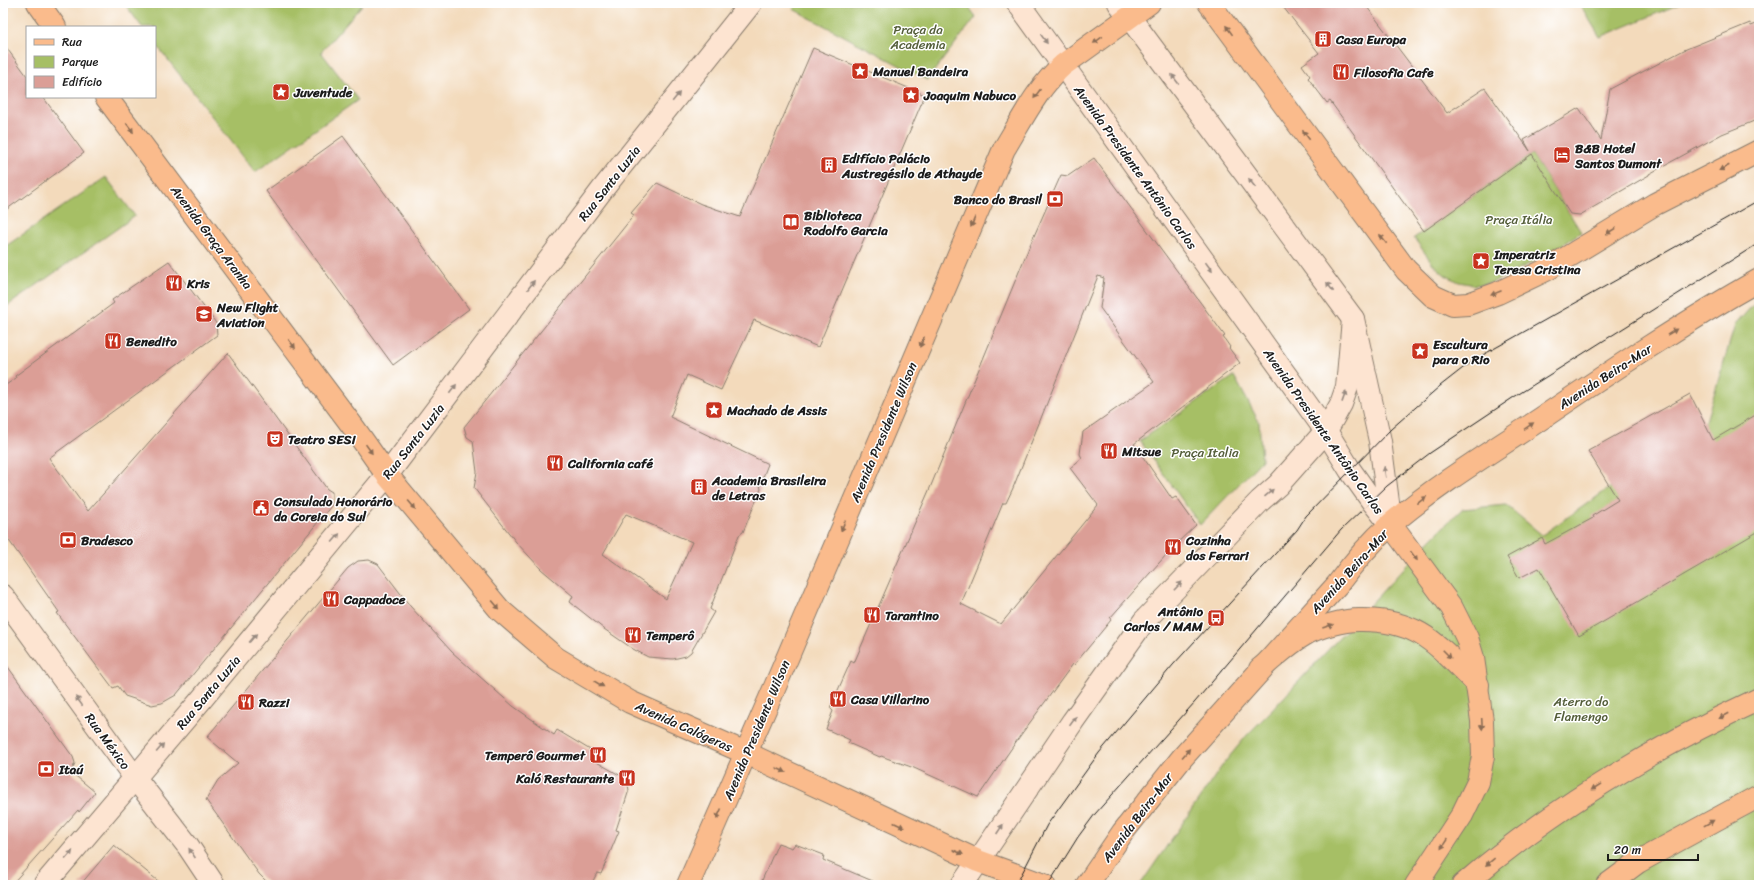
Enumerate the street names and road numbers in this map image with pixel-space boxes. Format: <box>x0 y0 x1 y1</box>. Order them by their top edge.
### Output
street label: Avenida Presidente Antônio Carlos <box>1067 79 1203 254</box>
street label: Rua Santa Luzia <box>572 140 647 226</box>
street label: Avenida Graça Aranha <box>164 179 259 295</box>
street label: Avenida Beira-Mar <box>1553 337 1657 416</box>
street label: Avenida Presidente Antônio Carlos <box>1257 343 1390 519</box>
street label: Avenida Presidente Wilson <box>843 358 923 507</box>
street label: Rua Santa Luzia <box>376 398 451 484</box>
street label: Avenida Beira-Mar <box>1304 523 1394 620</box>
street label: Rua Santa Luzia <box>170 650 247 735</box>
street label: Avenida Presidente Wilson <box>716 656 796 805</box>
street label: Avenida Calógeras <box>630 694 737 759</box>
street label: Rua México <box>79 708 136 775</box>
street label: Avenida Beira-Mar <box>1095 767 1179 868</box>

